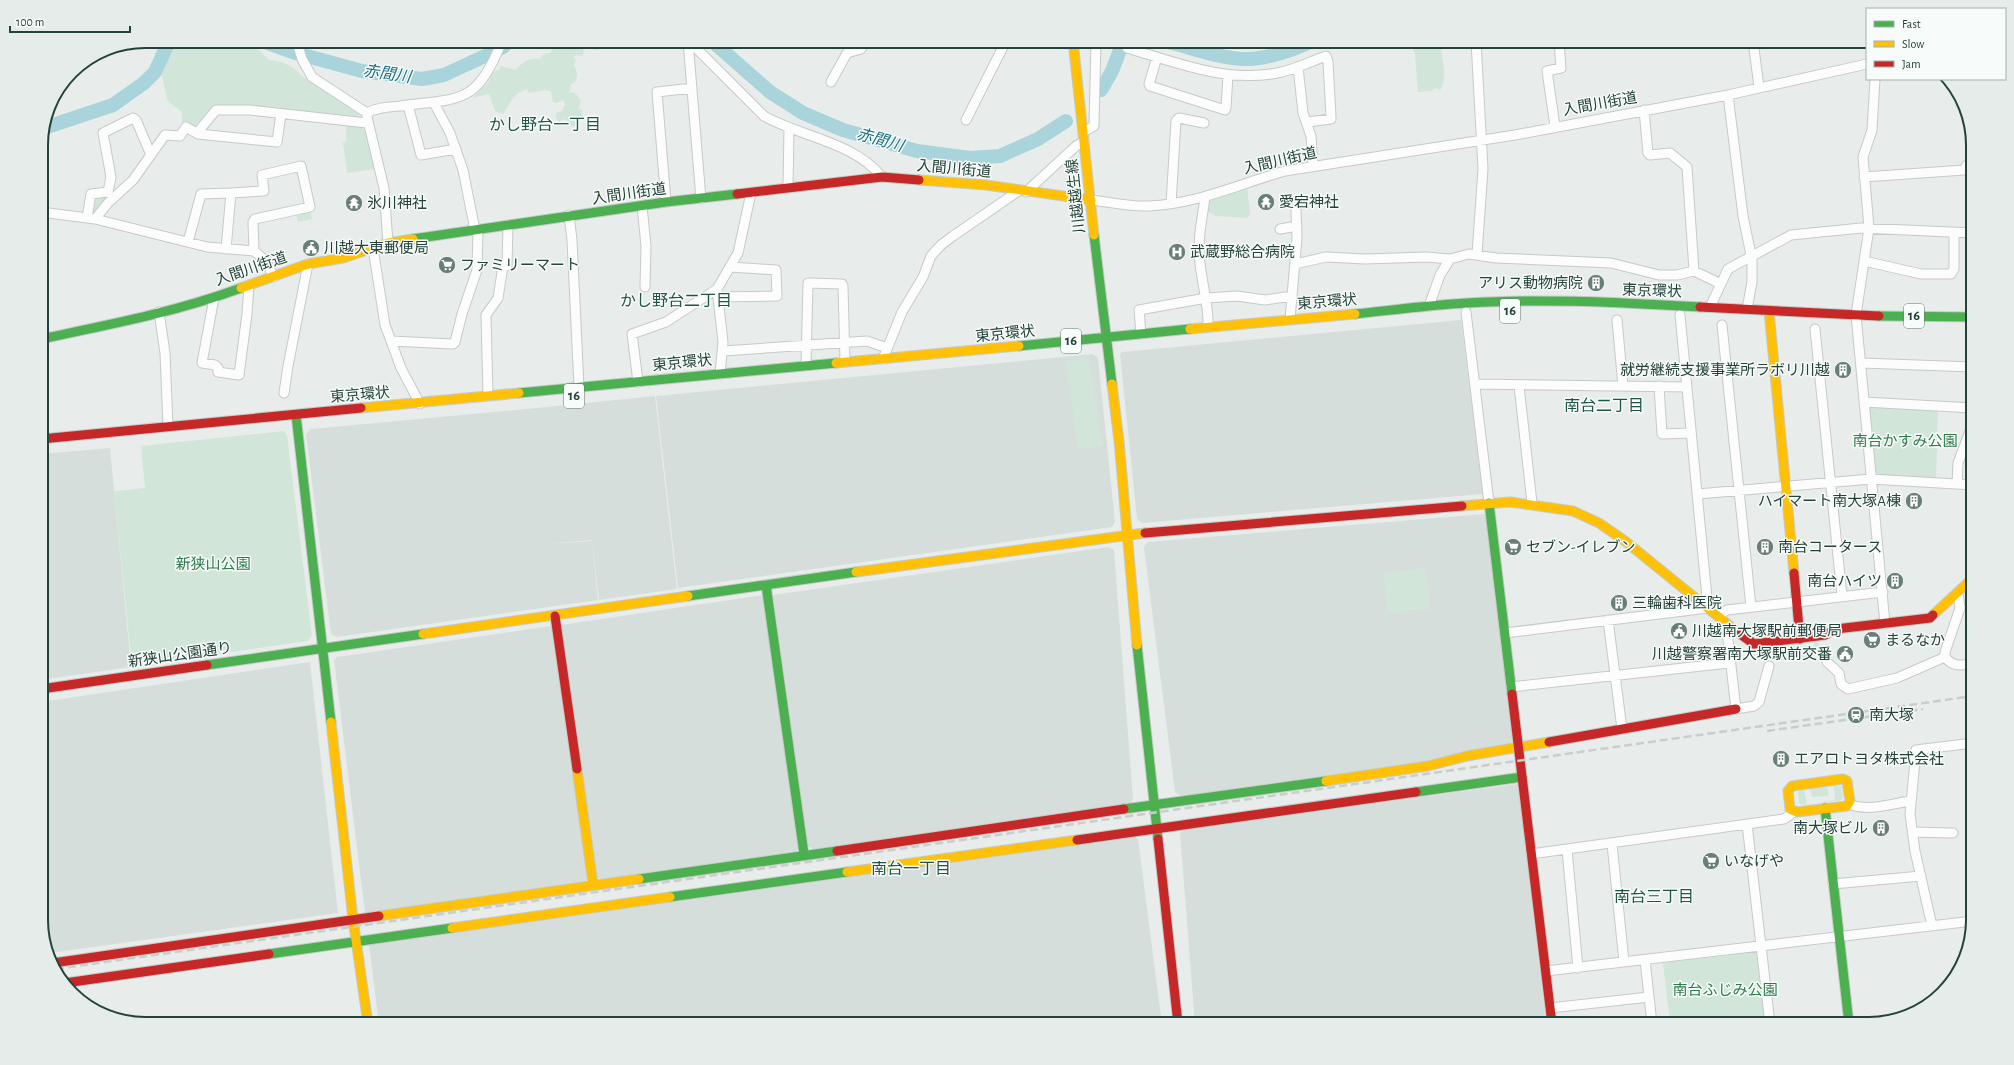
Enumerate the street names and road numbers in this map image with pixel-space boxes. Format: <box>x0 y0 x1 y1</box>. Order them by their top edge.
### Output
street label: 入間川街道 <box>1562 89 1638 118</box>
street label: 入間川街道 <box>1242 144 1318 177</box>
street label: 入間川街道 <box>916 157 992 180</box>
street label: 川越越生線 <box>1064 158 1087 234</box>
street label: 入間川街道 <box>591 180 667 207</box>
street label: 入間川街道 <box>213 249 289 288</box>
street label: 東京環状 <box>1622 280 1682 300</box>
street label: 東京環状 <box>1296 290 1358 312</box>
road number: 16 <box>1500 299 1520 323</box>
road number: 16 <box>1904 304 1924 328</box>
street label: 東京環状 <box>974 321 1036 345</box>
road number: 16 <box>1061 329 1081 353</box>
street label: 東京環状 <box>651 350 713 374</box>
street label: 東京環状 <box>329 383 391 405</box>
road number: 16 <box>564 384 584 408</box>
street label: 新狭山公園通り <box>127 639 233 670</box>

